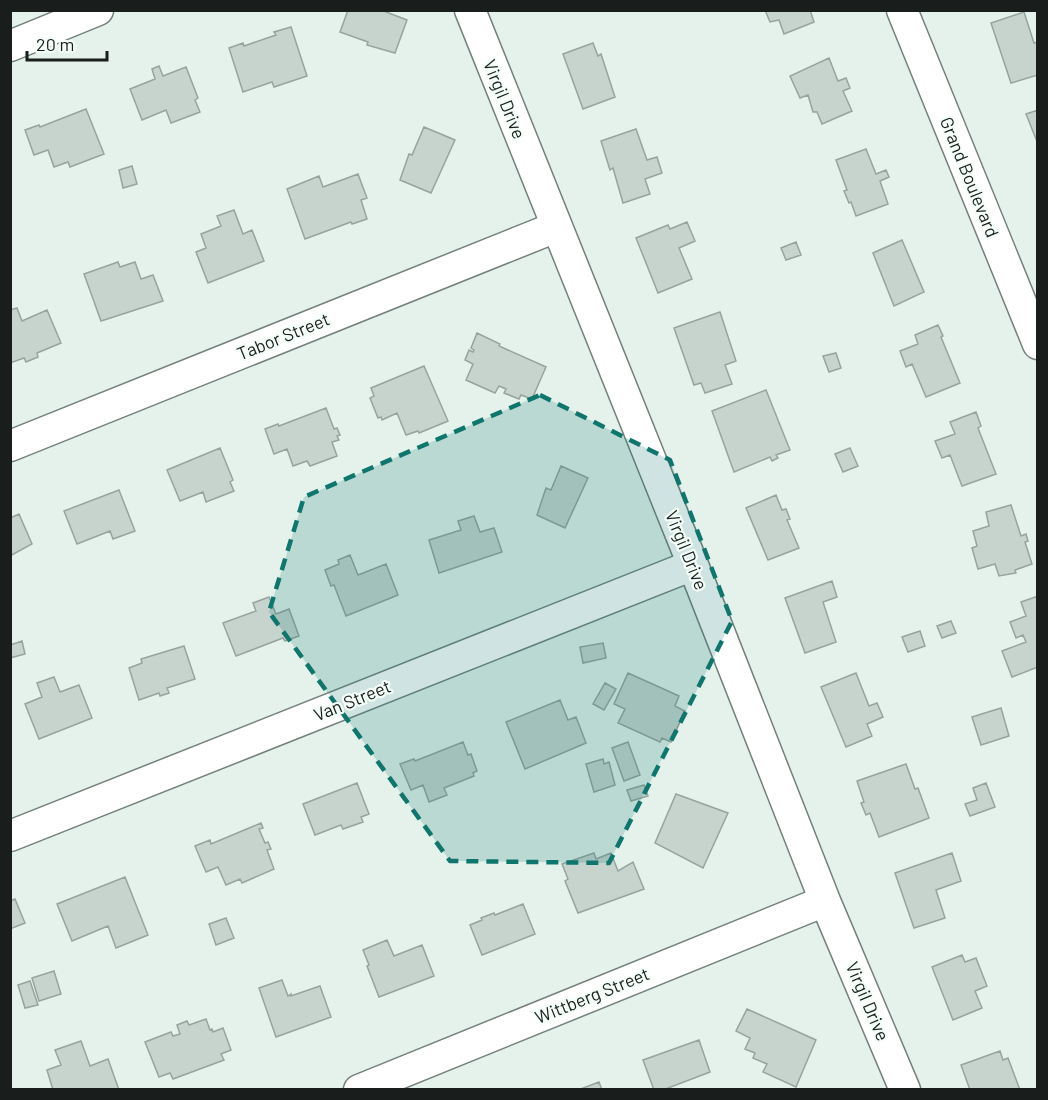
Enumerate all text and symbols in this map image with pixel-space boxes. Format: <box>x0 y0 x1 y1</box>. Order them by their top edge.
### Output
scale bar <box>27 24 106 62</box>
text: 20 m <box>36 33 74 55</box>
street label: Virgil Drive <box>479 56 531 142</box>
street label: Grand Boulevard <box>936 114 1004 240</box>
street label: Tabor Street <box>233 307 333 365</box>
street label: Virgil Drive <box>661 507 713 593</box>
street label: Van Street <box>310 675 394 725</box>
street label: Virgil Drive <box>842 958 894 1044</box>
street label: Wittberg Street <box>532 962 652 1028</box>

